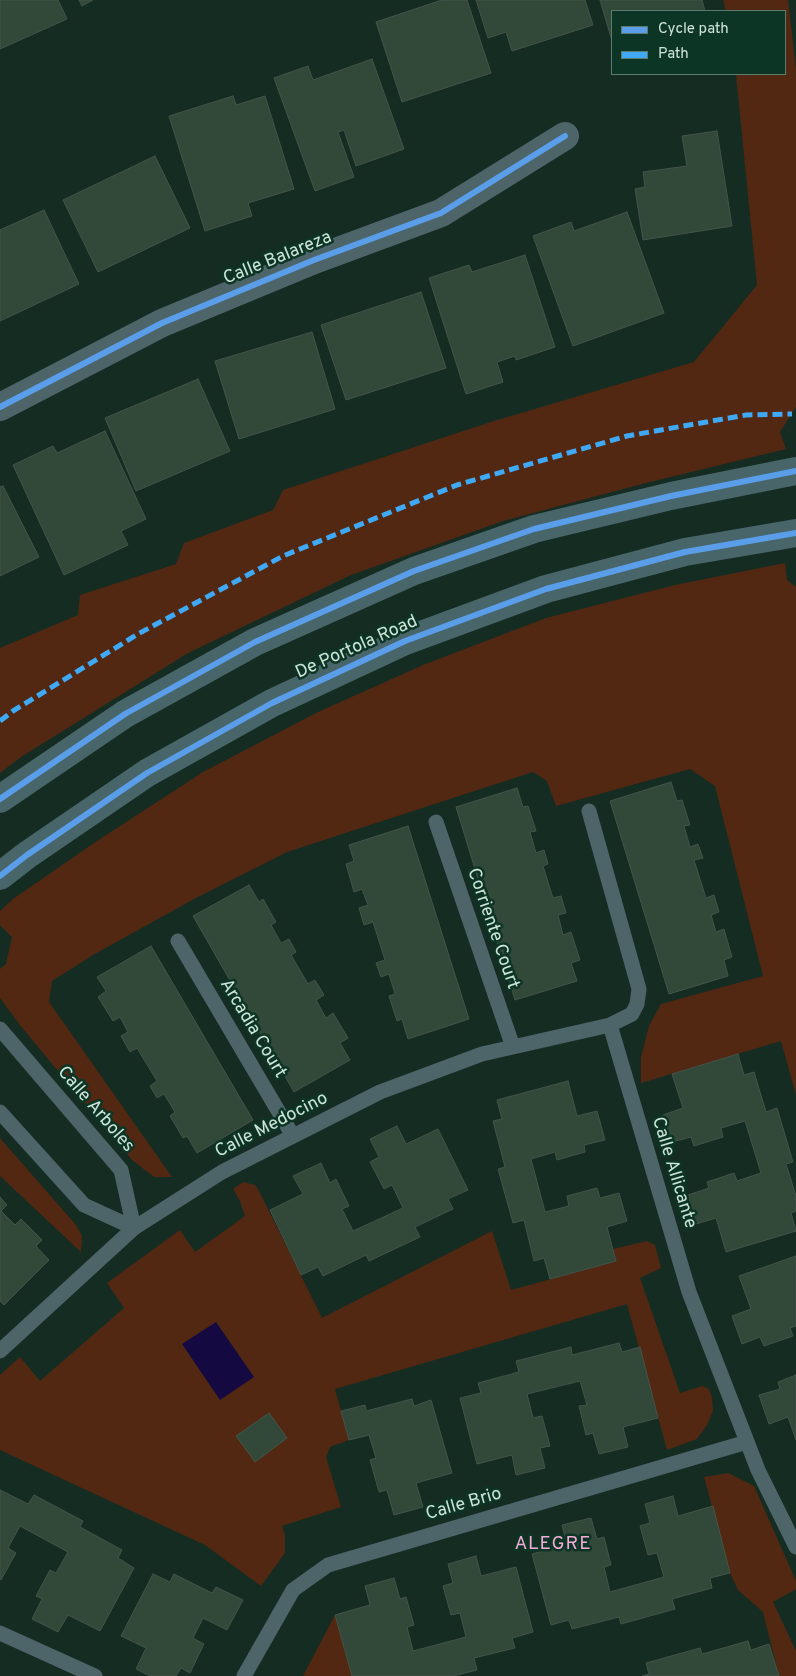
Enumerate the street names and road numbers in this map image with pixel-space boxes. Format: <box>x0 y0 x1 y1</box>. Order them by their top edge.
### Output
street label: Calle Balareza <box>221 227 335 291</box>
street label: De Portola Road <box>293 611 421 685</box>
street label: Corriente Court <box>461 866 523 992</box>
street label: Arcadia Court <box>214 976 290 1082</box>
street label: Calle Arboles <box>52 1063 138 1157</box>
street label: Calle Medocino <box>212 1088 332 1164</box>
street label: Calle Allicante <box>646 1115 700 1231</box>
street label: Calle Brio <box>424 1484 504 1526</box>

